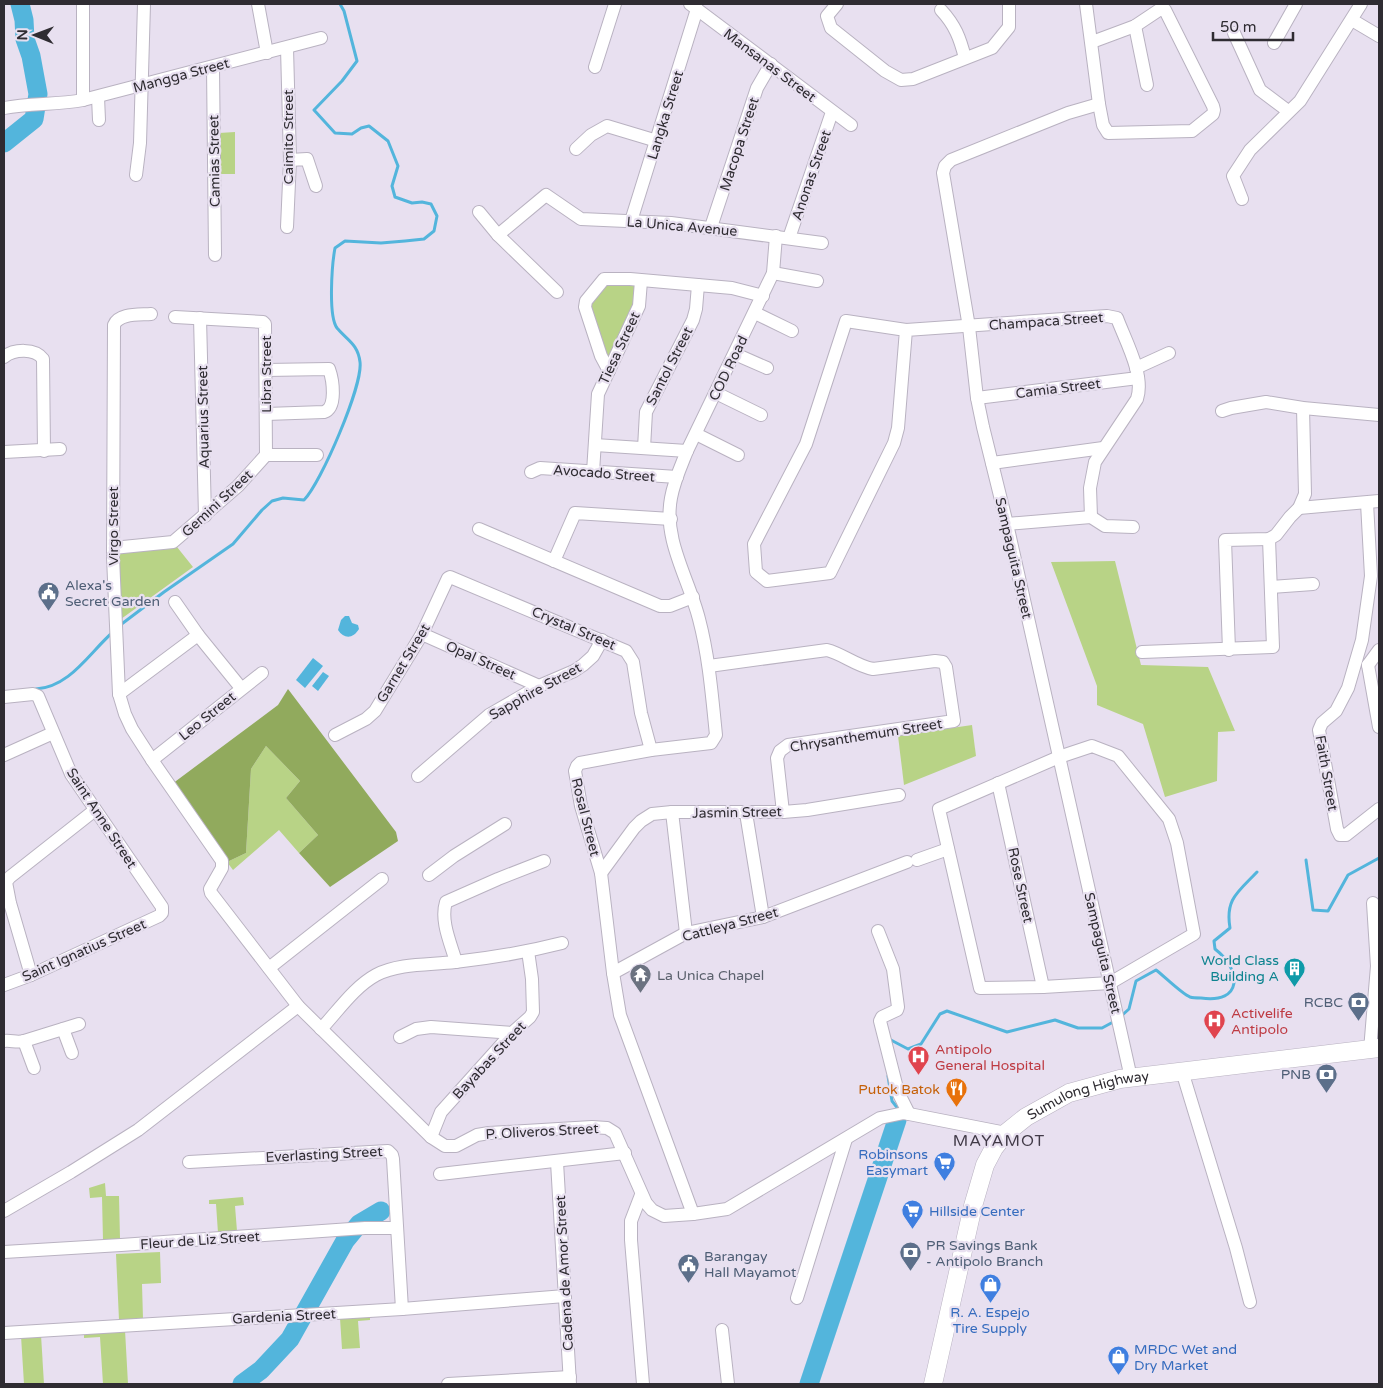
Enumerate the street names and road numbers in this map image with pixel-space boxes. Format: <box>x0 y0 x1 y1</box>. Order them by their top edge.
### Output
street label: Mansanas Street <box>720 25 820 106</box>
street label: Mangga Street <box>131 54 232 97</box>
street label: Langka Street <box>644 68 687 162</box>
street label: Caimito Street <box>280 89 297 184</box>
street label: Macopa Street <box>716 94 763 193</box>
street label: Camias Street <box>205 114 224 207</box>
street label: Anonas Street <box>788 127 835 222</box>
street label: La Unica Avenue <box>626 213 738 240</box>
street label: Tiesa Street <box>595 309 644 387</box>
street label: Champaca Street <box>988 309 1104 334</box>
street label: Santol Street <box>642 324 697 408</box>
street label: COD Road <box>705 333 751 403</box>
street label: Libra Street <box>258 335 275 413</box>
street label: Aquarius Street <box>194 365 213 469</box>
street label: Camia Street <box>1015 375 1102 402</box>
street label: Avocado Street <box>552 461 656 486</box>
street label: Gemini Street <box>178 466 257 540</box>
street label: Virgo Street <box>105 486 122 566</box>
street label: Sampaguita Street <box>991 496 1036 621</box>
street label: Crystal Street <box>529 603 619 654</box>
street label: Garnet Street <box>373 620 434 706</box>
street label: Opal Street <box>443 637 519 684</box>
street label: Sapphire Street <box>486 659 585 724</box>
street label: Leo Street <box>175 688 240 744</box>
street label: Chrysanthemum Street <box>789 715 944 756</box>
street label: Faith Street <box>1312 734 1342 813</box>
street label: Saint Anne Street <box>63 765 141 872</box>
street label: Rosal Street <box>568 776 604 859</box>
street label: Jasmin Street <box>692 803 783 822</box>
street label: Rose Street <box>1004 846 1037 925</box>
street label: Sampaguita Street <box>1080 891 1125 1016</box>
street label: Cattleya Street <box>680 903 780 945</box>
street label: Saint Ignatius Street <box>20 915 149 985</box>
street label: Bayabas Street <box>449 1018 530 1103</box>
street label: Sumulong Highway <box>1024 1068 1150 1124</box>
street label: P. Oliveros Street <box>485 1120 600 1143</box>
street label: Everlasting Street <box>265 1143 384 1166</box>
street label: Cadena de Amor Street <box>552 1194 577 1351</box>
street label: Fleur de Liz Street <box>140 1228 261 1253</box>
street label: Gardenia Street <box>232 1305 337 1328</box>

